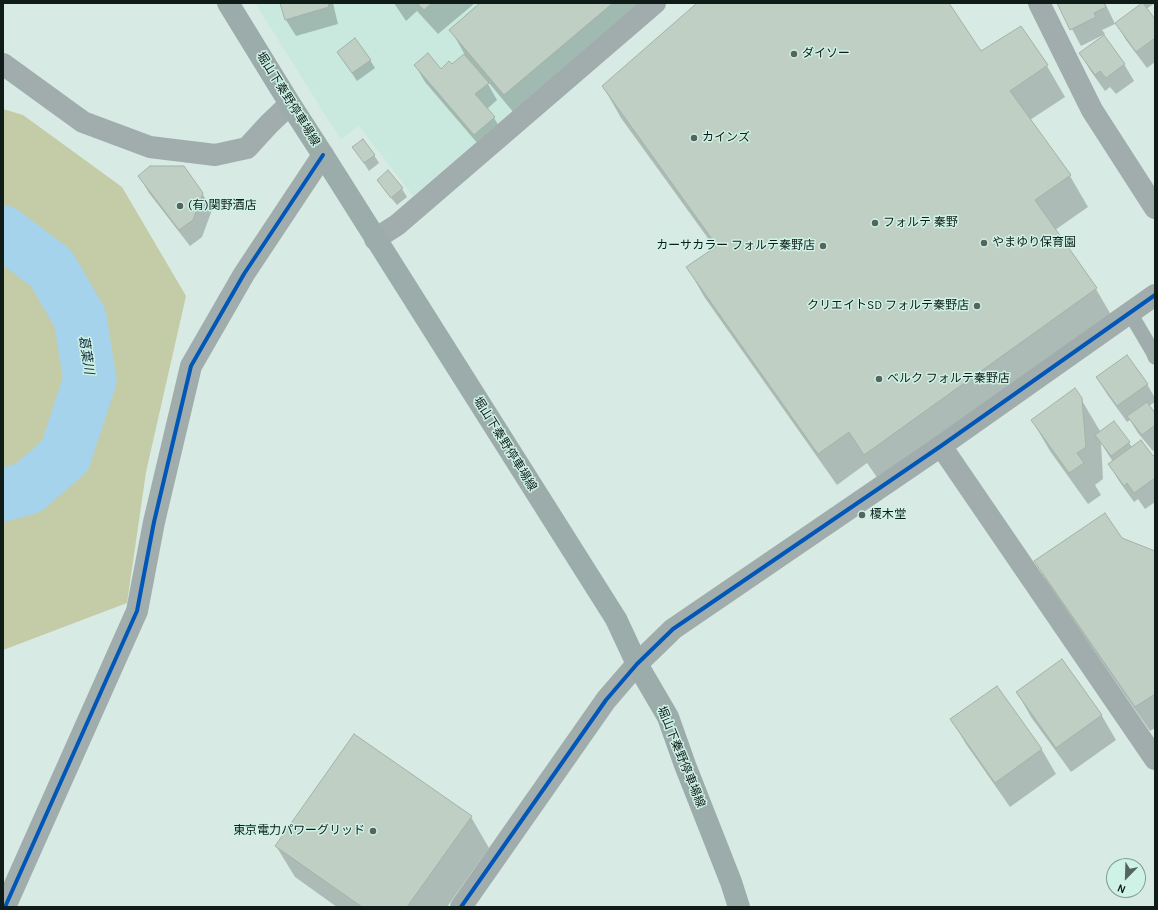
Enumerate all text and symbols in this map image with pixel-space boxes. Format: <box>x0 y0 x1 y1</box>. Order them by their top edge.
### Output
place label: ダイソー <box>802 47 850 61</box>
street label: 堀山下秦野停車場線 <box>253 49 323 149</box>
marker: ダイソー <box>789 49 799 59</box>
place label: カインズ <box>702 131 750 145</box>
marker: カインズ <box>689 133 699 143</box>
place label: (有)関野酒店 <box>188 199 257 213</box>
marker: (有)関野酒店 <box>175 201 185 211</box>
place label: フォルテ 秦野 <box>883 216 958 230</box>
marker: フォルテ 秦野 <box>870 218 880 228</box>
place label: やまゆり保育園 <box>992 236 1076 250</box>
marker: やまゆり保育園 <box>979 238 989 248</box>
place label: カーサカラー フォルテ秦野店 <box>656 239 815 253</box>
marker: カーサカラー フォルテ秦野店 <box>818 241 828 251</box>
place label: クリエイトSD フォルテ秦野店 <box>807 299 969 313</box>
marker: クリエイトSD フォルテ秦野店 <box>972 301 982 311</box>
water label: 葛葉川 <box>75 335 97 375</box>
place label: ベルク フォルテ秦野店 <box>887 372 1010 386</box>
marker: ベルク フォルテ秦野店 <box>874 374 884 384</box>
street label: 堀山下秦野停車場線 <box>470 394 540 494</box>
place label: 榎木堂 <box>870 508 906 522</box>
marker: 榎木堂 <box>857 510 867 520</box>
street label: 堀山下秦野停車場線 <box>654 704 708 810</box>
place label: 東京電力パワーグリッド <box>233 824 365 838</box>
marker: 東京電力パワーグリッド <box>368 826 378 836</box>
north arrow <box>1106 858 1146 898</box>
text: N <box>1115 881 1128 896</box>

